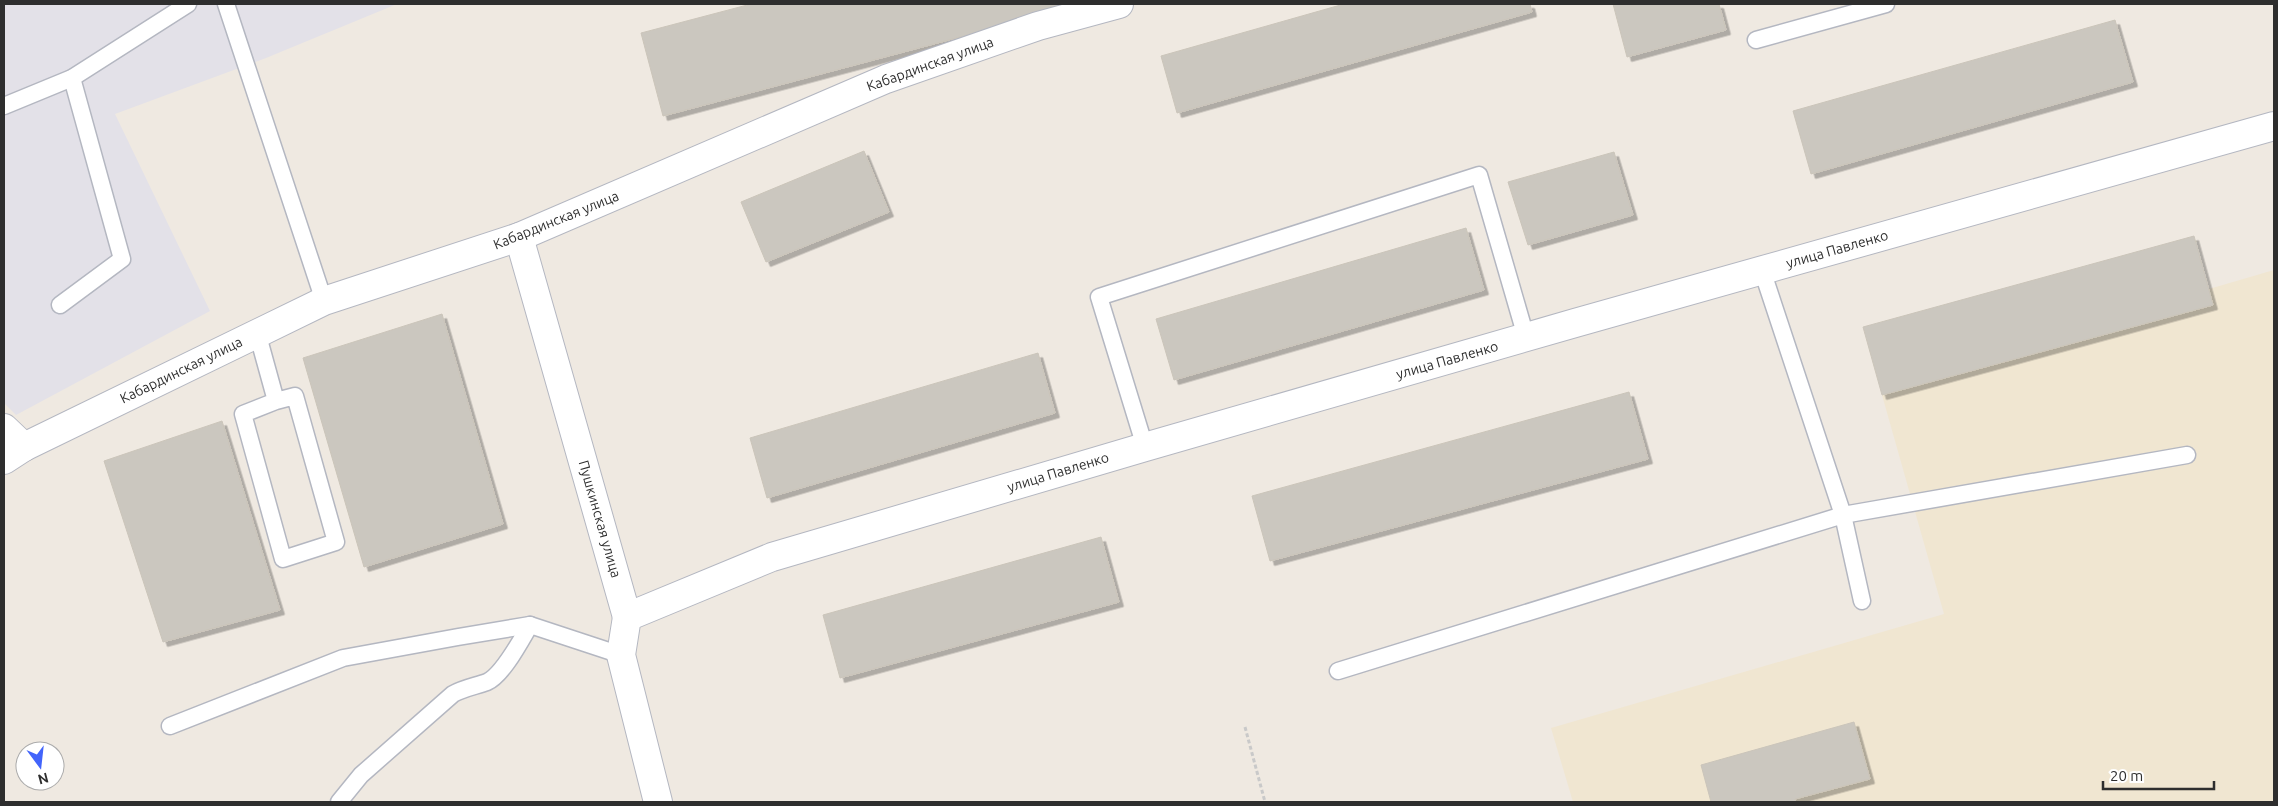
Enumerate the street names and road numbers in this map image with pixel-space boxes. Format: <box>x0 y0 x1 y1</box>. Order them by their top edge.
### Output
street label: Кабардинская улица <box>864 34 996 94</box>
street label: Кабардинская улица <box>491 187 621 253</box>
street label: улица Павленко <box>1784 227 1890 271</box>
street label: Кабардинская улица <box>117 333 245 407</box>
street label: улица Павленко <box>1394 338 1500 382</box>
street label: улица Павленко <box>1005 449 1111 495</box>
street label: Пушкинская улица <box>576 458 624 580</box>

